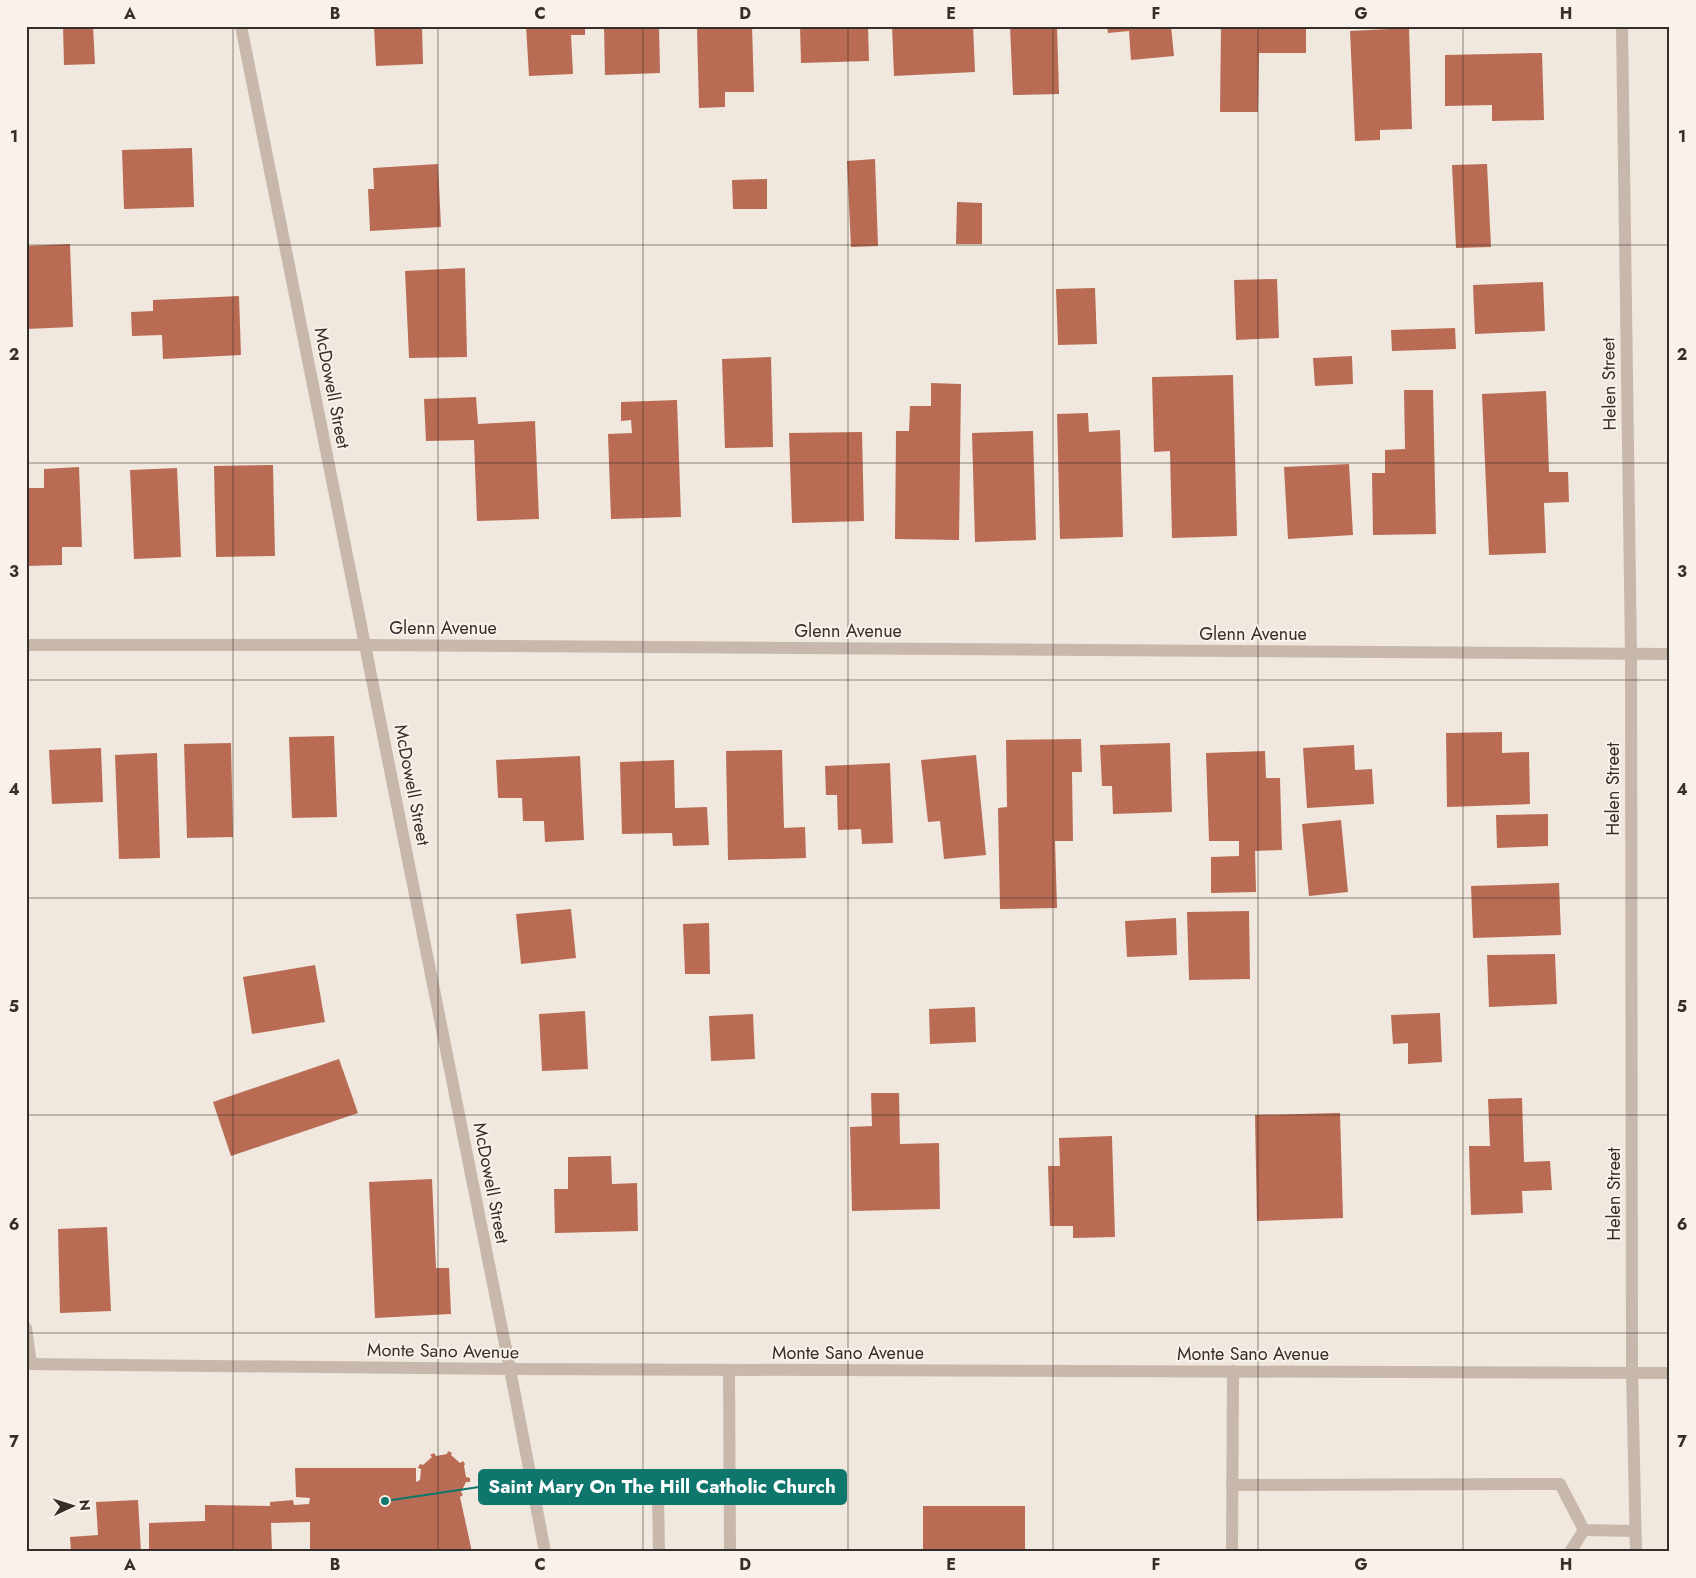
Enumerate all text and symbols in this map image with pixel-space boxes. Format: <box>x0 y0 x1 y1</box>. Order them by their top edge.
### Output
text: A <box>123 2 136 25</box>
text: B <box>330 2 340 25</box>
text: C <box>534 2 546 25</box>
text: D <box>739 2 751 25</box>
text: E <box>946 2 956 25</box>
text: F <box>1152 2 1160 25</box>
text: G <box>1354 2 1368 25</box>
text: H <box>1560 2 1572 25</box>
text: 1 <box>10 125 18 148</box>
text: 1 <box>1678 125 1686 148</box>
street label: McDowell Street <box>308 325 357 451</box>
street label: Helen Street <box>1595 336 1623 431</box>
text: 2 <box>9 343 19 366</box>
text: 2 <box>1677 343 1687 366</box>
text: 3 <box>9 560 19 583</box>
text: 3 <box>1677 560 1687 583</box>
street label: Glenn Avenue <box>389 615 497 641</box>
street label: Glenn Avenue <box>794 618 902 644</box>
street label: Glenn Avenue <box>1199 621 1307 647</box>
street label: McDowell Street <box>388 722 437 848</box>
street label: Helen Street <box>1600 742 1626 836</box>
text: 4 <box>8 778 20 801</box>
text: 4 <box>1676 778 1688 801</box>
text: 5 <box>9 995 19 1018</box>
text: 5 <box>1677 995 1687 1018</box>
street label: McDowell Street <box>467 1120 516 1246</box>
street label: Helen Street <box>1601 1147 1627 1241</box>
text: 6 <box>9 1213 19 1236</box>
text: 6 <box>1677 1213 1687 1236</box>
street label: Monte Sano Avenue <box>367 1337 519 1365</box>
street label: Monte Sano Avenue <box>772 1340 924 1366</box>
street label: Monte Sano Avenue <box>1177 1341 1329 1367</box>
text: 7 <box>9 1430 19 1453</box>
text: 7 <box>1677 1430 1687 1453</box>
callout: Saint Mary On The Hill Catholic Church <box>479 1470 846 1504</box>
text: Saint Mary On The Hill Catholic Church <box>488 1473 836 1500</box>
north arrow <box>48 1480 98 1530</box>
text: N <box>75 1499 95 1511</box>
text: A <box>123 1553 136 1576</box>
text: B <box>330 1553 340 1576</box>
text: C <box>534 1553 546 1576</box>
text: D <box>739 1553 751 1576</box>
text: E <box>946 1553 956 1576</box>
text: F <box>1152 1553 1160 1576</box>
text: G <box>1354 1553 1368 1576</box>
text: H <box>1560 1553 1572 1576</box>

